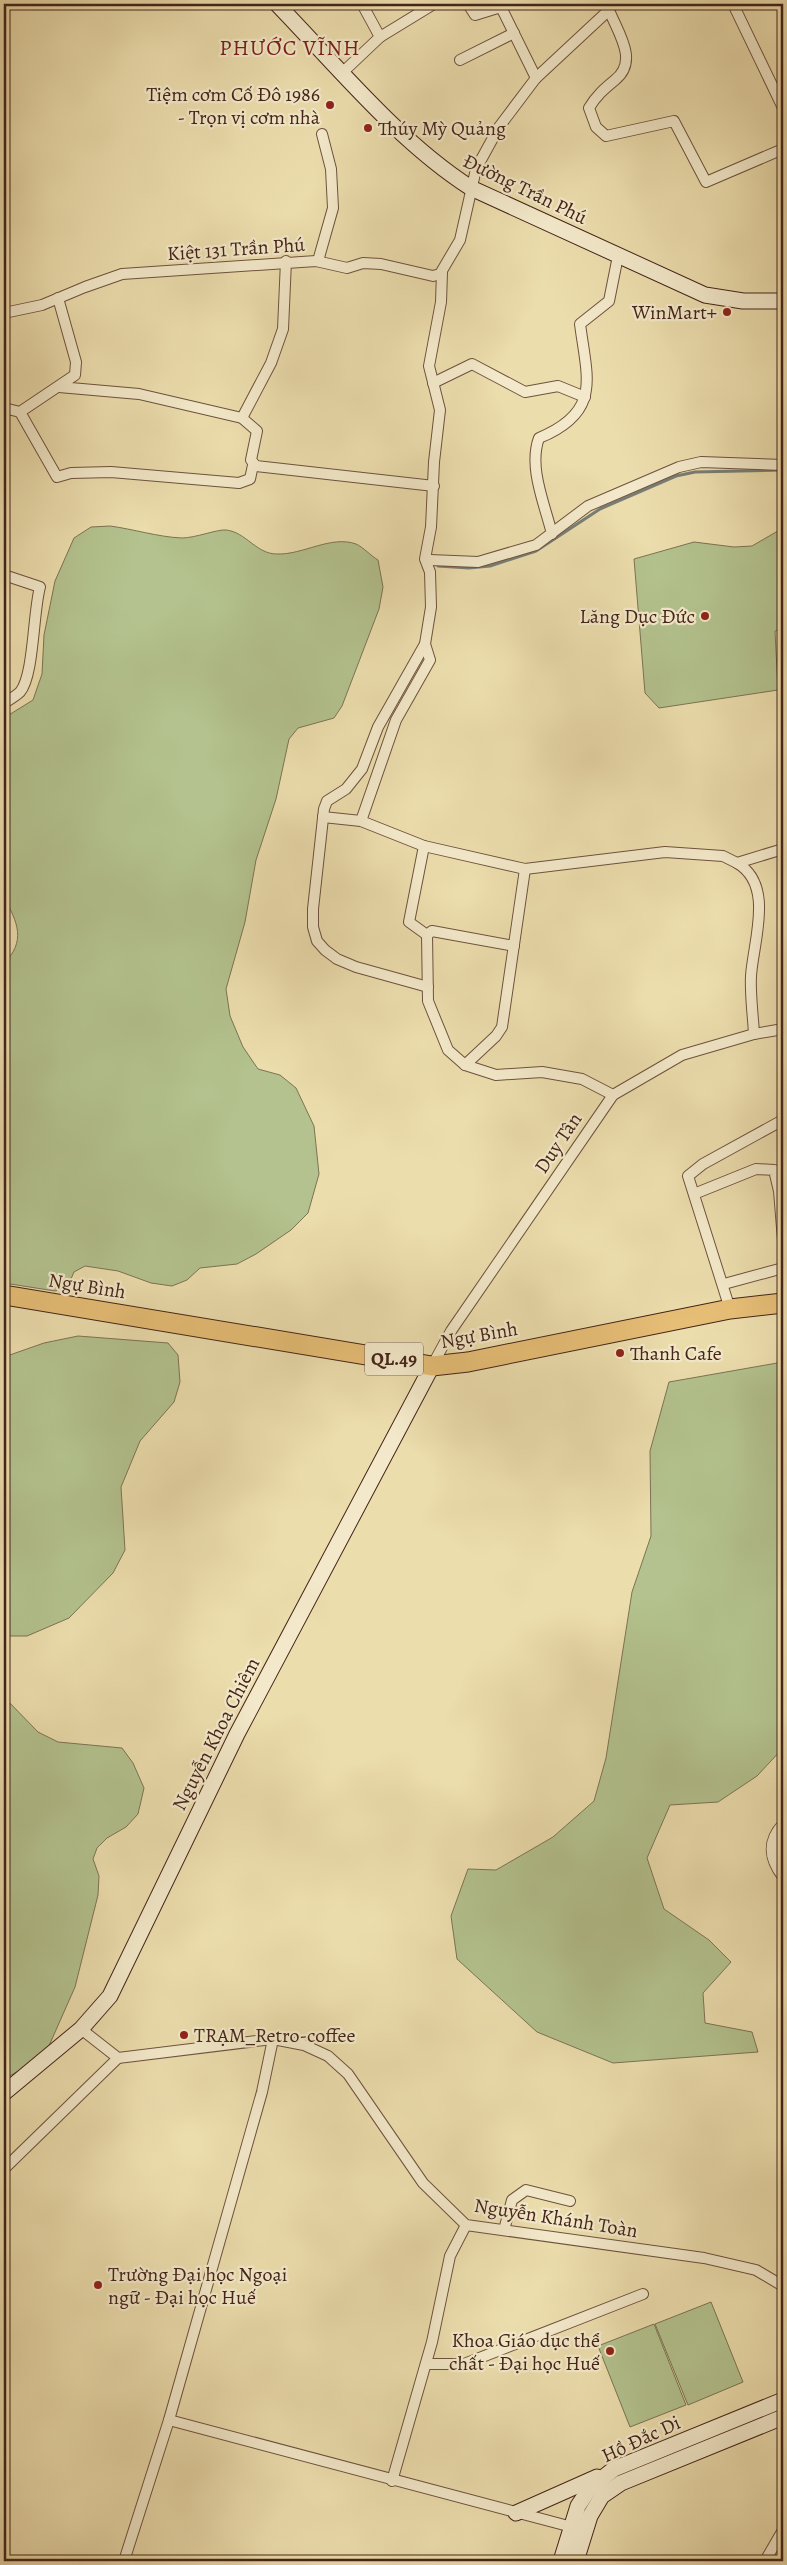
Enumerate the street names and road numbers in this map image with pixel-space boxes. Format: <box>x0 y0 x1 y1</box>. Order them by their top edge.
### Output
street label: Đường Trần Phú <box>458 147 592 231</box>
street label: Kiệt 131 Trần Phú <box>166 231 306 267</box>
street label: Duy Tân <box>528 1107 588 1179</box>
street label: Ngự Bình <box>46 1267 128 1305</box>
street label: Ngự Bình <box>438 1315 520 1355</box>
road number: QL.49 <box>365 1342 423 1376</box>
street label: Nguyễn Khoa Chiêm <box>166 1653 266 1815</box>
street label: Nguyễn Khánh Toàn <box>472 2192 640 2244</box>
street label: Hồ Đắc Di <box>597 2409 685 2469</box>

